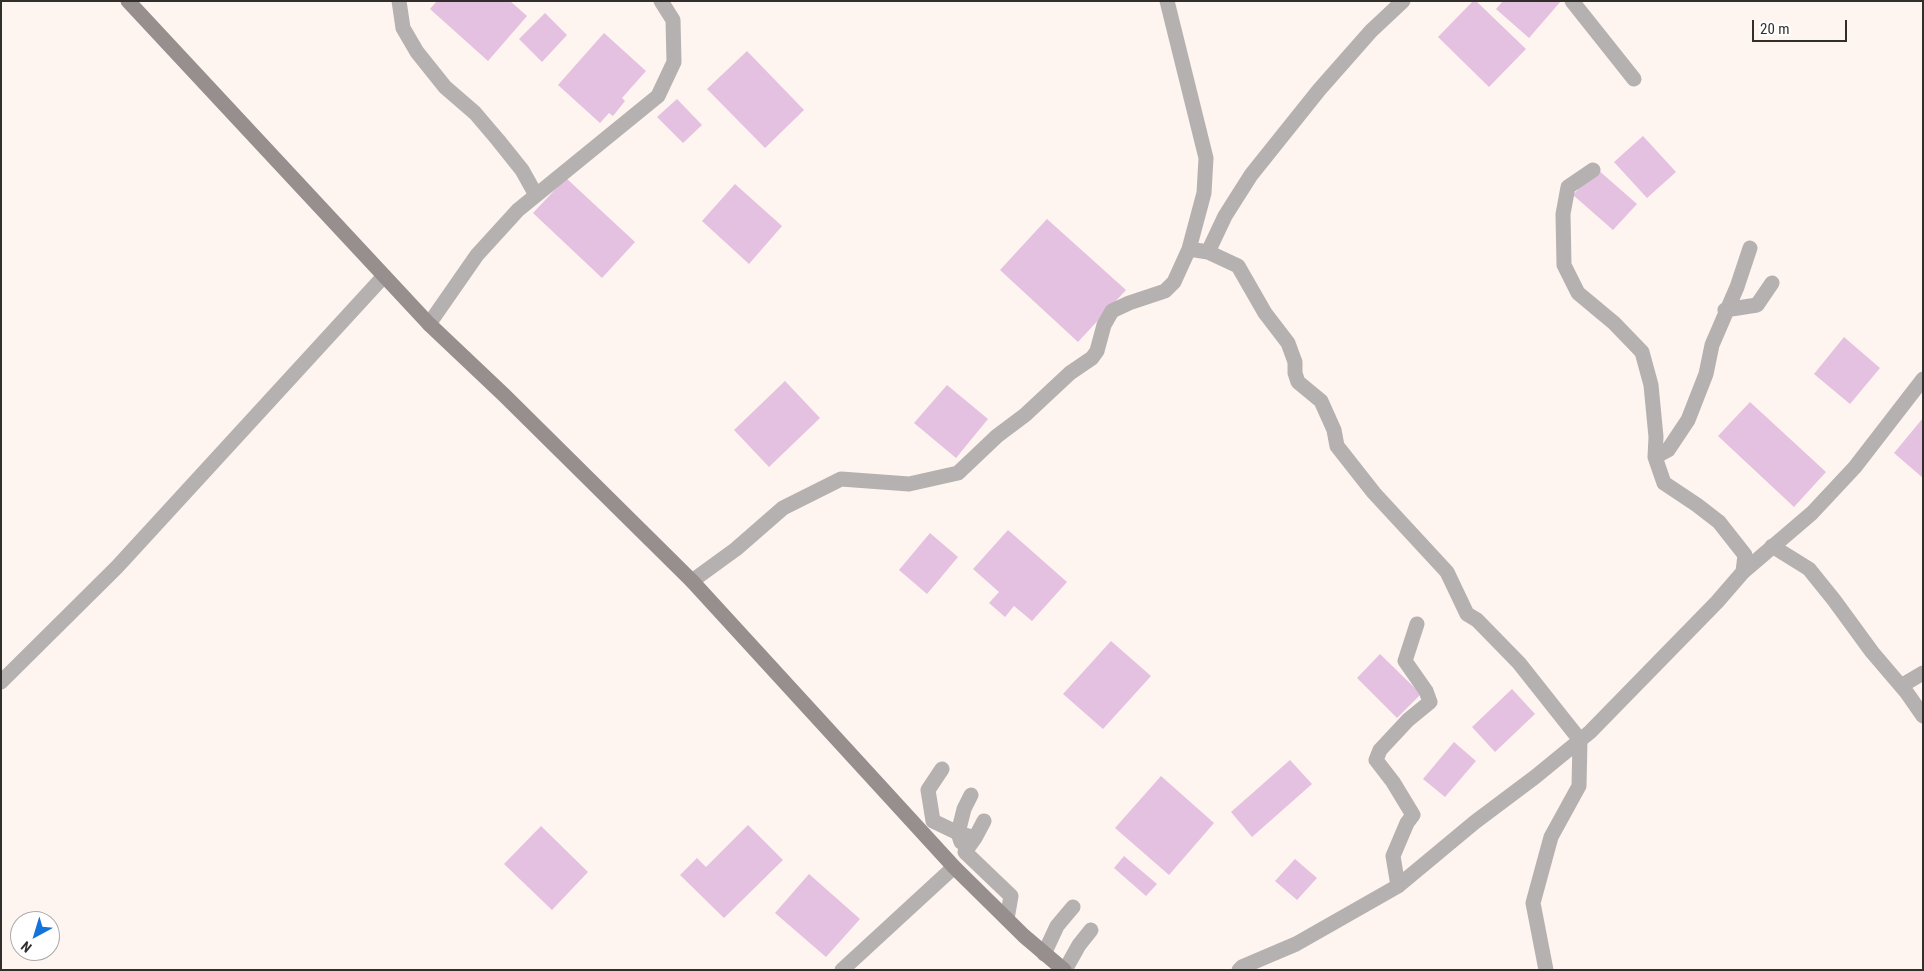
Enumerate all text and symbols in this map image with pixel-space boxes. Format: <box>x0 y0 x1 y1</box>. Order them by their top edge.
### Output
scale bar <box>1754 10 1849 42</box>
text: 20 m <box>1760 20 1790 38</box>
north arrow <box>10 911 60 961</box>
text: N <box>18 938 35 956</box>

